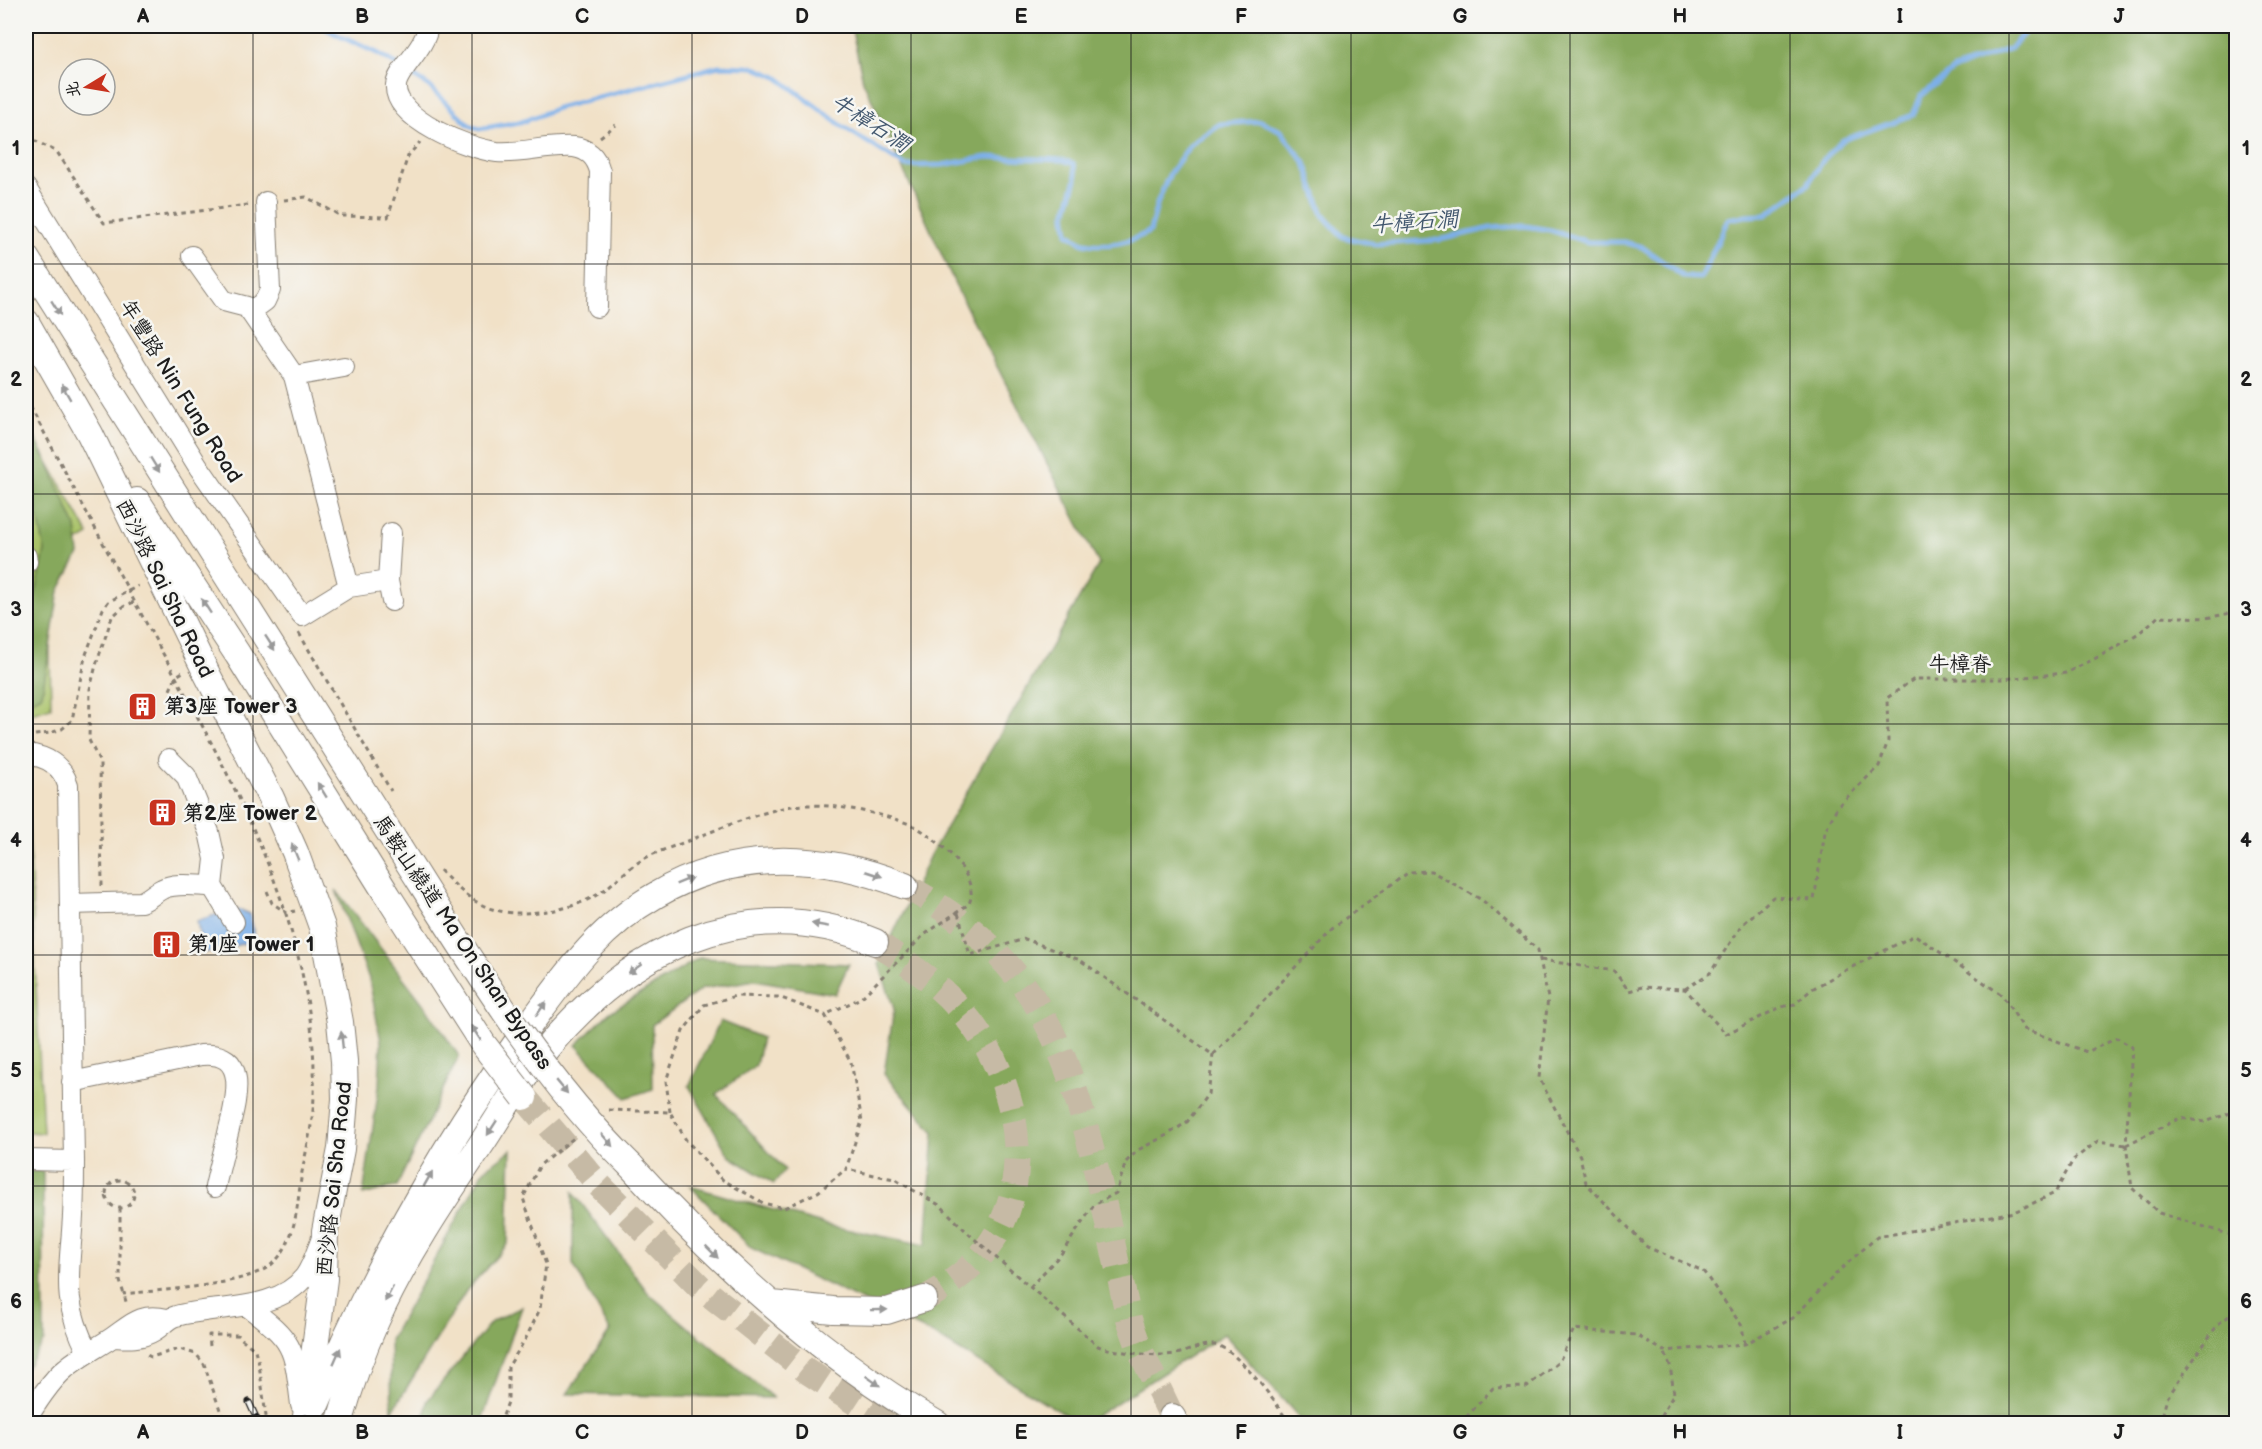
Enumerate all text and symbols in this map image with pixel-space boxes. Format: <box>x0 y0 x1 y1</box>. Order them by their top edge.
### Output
text: A <box>136 5 150 29</box>
text: B <box>355 5 369 29</box>
text: C <box>575 5 589 29</box>
text: D <box>795 5 809 29</box>
text: E <box>1015 5 1028 29</box>
text: F <box>1235 5 1247 29</box>
text: G <box>1453 5 1468 29</box>
text: H <box>1673 5 1687 29</box>
text: I <box>1897 5 1903 29</box>
text: J <box>2114 5 2126 29</box>
north arrow <box>57 57 117 117</box>
text: 北 <box>63 80 85 99</box>
water label: 牛樟石澗 <box>826 88 917 160</box>
text: 1 <box>12 137 20 161</box>
text: 1 <box>2242 137 2250 161</box>
water label: 牛樟石澗 <box>1369 206 1462 239</box>
street label: 年豐路 Nin Fung Road <box>114 295 247 487</box>
one-way arrow <box>51 300 62 316</box>
text: 2 <box>10 368 22 392</box>
text: 2 <box>2240 368 2252 392</box>
one-way arrow <box>61 383 71 400</box>
one-way arrow <box>149 457 160 473</box>
street label: 西沙路 Sai Sha Road <box>110 495 219 682</box>
text: 3 <box>10 598 22 622</box>
one-way arrow <box>200 598 212 614</box>
text: 3 <box>2240 598 2252 622</box>
one-way arrow <box>264 635 275 651</box>
street label: 牛樟脊 <box>1929 652 1992 677</box>
building icon: 第3座 Tower 3 <box>127 690 159 722</box>
place label: 第3座 Tower 3 <box>164 694 297 719</box>
one-way arrow <box>316 781 327 798</box>
building icon: 第2座 Tower 2 <box>146 797 178 829</box>
place label: 第2座 Tower 2 <box>183 801 318 826</box>
street label: 馬鞍山繞道 Ma On Shan Bypass <box>368 810 557 1074</box>
text: 4 <box>10 829 22 853</box>
text: 4 <box>2240 829 2252 853</box>
one-way arrow <box>290 843 299 861</box>
one-way arrow <box>865 870 883 879</box>
one-way arrow <box>675 876 693 886</box>
one-way arrow <box>810 920 829 929</box>
building icon: 第1座 Tower 1 <box>151 928 183 960</box>
place label: 第1座 Tower 1 <box>188 932 315 957</box>
one-way arrow <box>627 963 643 975</box>
one-way arrow <box>535 1002 547 1018</box>
one-way arrow <box>471 1025 482 1041</box>
one-way arrow <box>337 1031 347 1050</box>
text: 5 <box>10 1059 22 1083</box>
text: 5 <box>2240 1059 2252 1083</box>
one-way arrow <box>555 1079 568 1095</box>
street label: 西沙路 Sai Sha Road <box>312 1080 357 1278</box>
one-way arrow <box>487 1120 498 1136</box>
one-way arrow <box>600 1132 613 1147</box>
one-way arrow <box>423 1170 433 1187</box>
one-way arrow <box>705 1244 719 1258</box>
one-way arrow <box>385 1285 394 1302</box>
text: 6 <box>10 1290 22 1314</box>
text: 6 <box>2240 1290 2252 1314</box>
one-way arrow <box>870 1306 889 1315</box>
one-way arrow <box>332 1346 342 1364</box>
one-way arrow <box>864 1375 880 1387</box>
text: A <box>136 1421 150 1445</box>
text: B <box>355 1421 369 1445</box>
text: C <box>575 1421 589 1445</box>
text: D <box>795 1421 809 1445</box>
text: E <box>1015 1421 1028 1445</box>
text: F <box>1235 1421 1247 1445</box>
text: G <box>1453 1421 1468 1445</box>
text: H <box>1673 1421 1687 1445</box>
text: I <box>1897 1421 1903 1445</box>
text: J <box>2114 1421 2126 1445</box>

